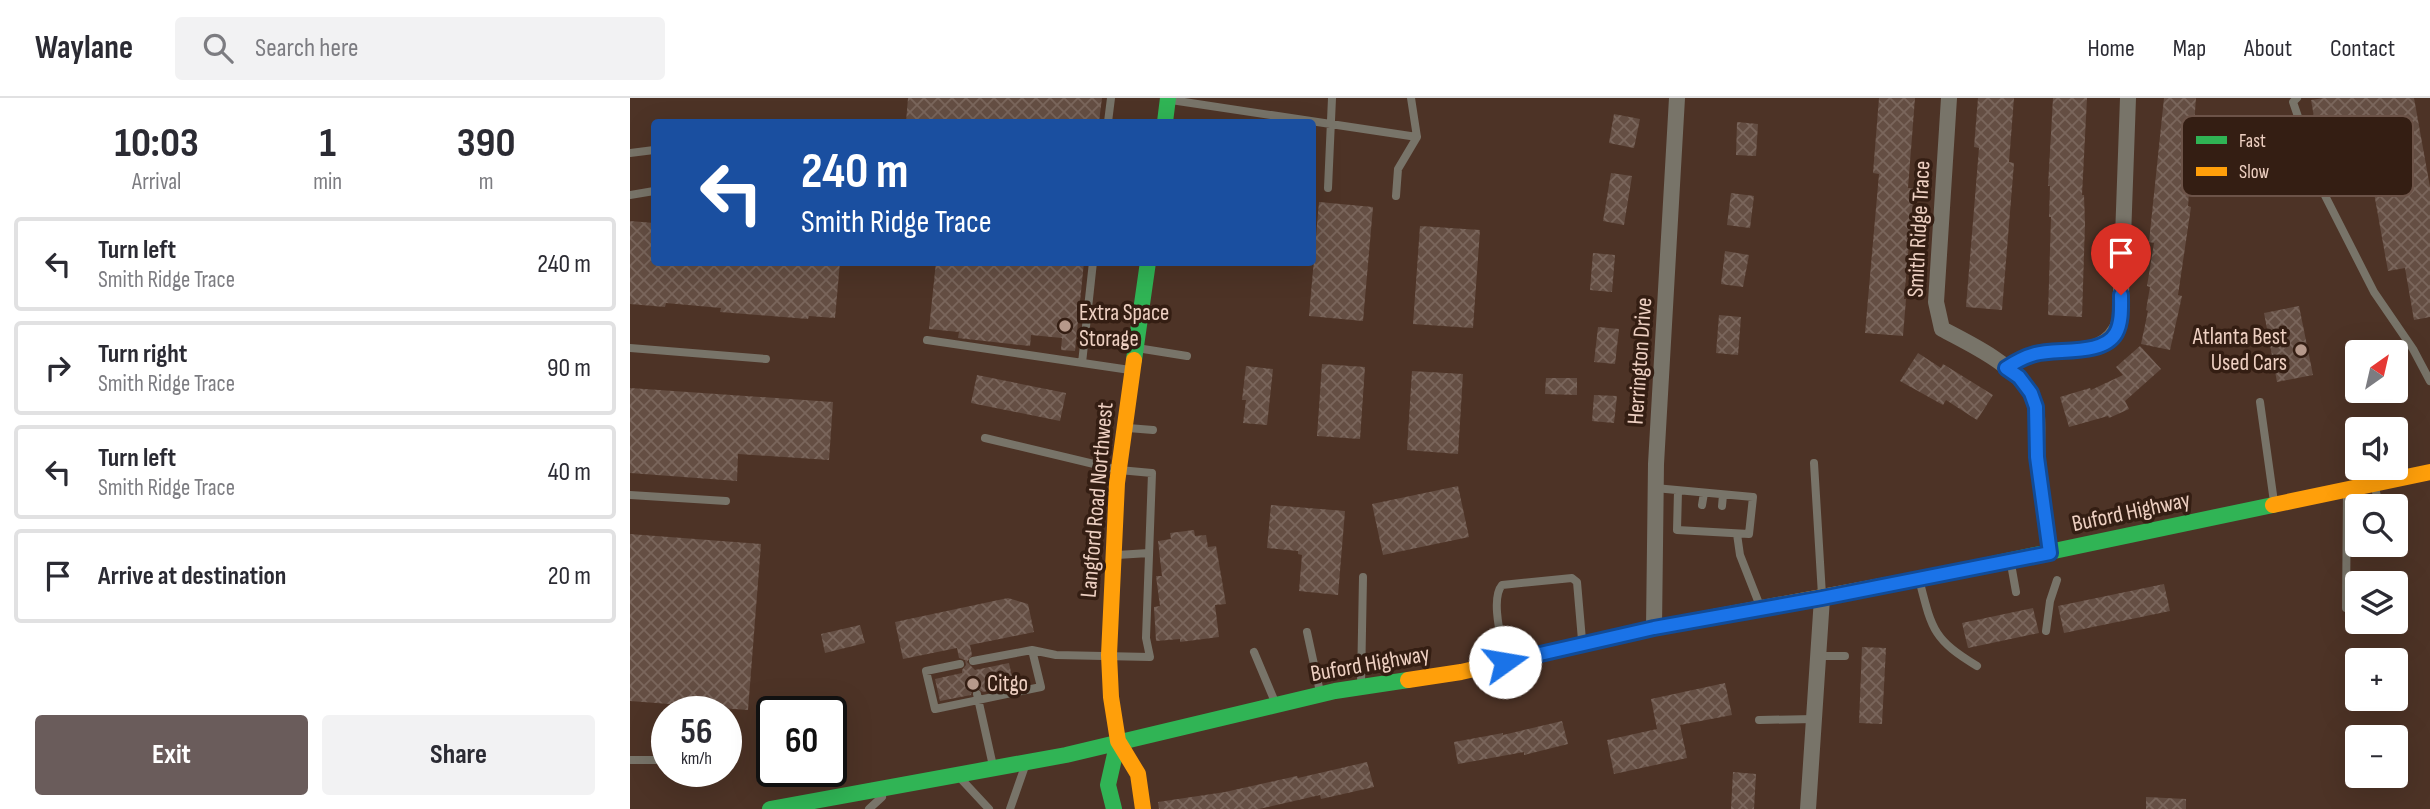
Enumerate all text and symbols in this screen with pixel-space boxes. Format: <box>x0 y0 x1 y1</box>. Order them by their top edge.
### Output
search box <box>175 17 665 80</box>
text: Waylane <box>35 28 133 68</box>
icon: search <box>199 29 237 67</box>
text: Search here <box>255 33 358 64</box>
text: Home <box>2087 34 2135 63</box>
text: Map <box>2173 34 2206 63</box>
text: About <box>2244 34 2292 63</box>
text: Contact <box>2330 34 2395 63</box>
legend <box>2182 116 2413 196</box>
text: 10:03 <box>115 118 199 169</box>
text: 1 <box>319 118 336 169</box>
text: 390 <box>457 118 515 169</box>
text: Fast <box>2239 130 2266 153</box>
text: 240 m <box>801 143 909 202</box>
icon: left <box>686 147 777 238</box>
street label: Smith Ridge Trace <box>1901 160 1937 298</box>
text: Slow <box>2239 161 2269 184</box>
text: Arrival <box>132 168 181 196</box>
text: min <box>313 168 342 196</box>
text: m <box>479 168 493 196</box>
text: Smith Ridge Trace <box>801 203 992 242</box>
pin <box>2091 223 2151 295</box>
icon: arrive <box>2102 234 2140 272</box>
text: Turn left <box>98 235 176 266</box>
icon: left <box>39 245 77 283</box>
text: 240 m <box>537 249 591 280</box>
text: Smith Ridge Trace <box>98 266 235 294</box>
street label: Herrington Drive <box>1622 296 1658 426</box>
place label: Extra Space Storage <box>1079 299 1169 353</box>
marker: Extra Space Storage <box>1057 318 1073 334</box>
place label: Atlanta Best Used Cars <box>2192 323 2287 377</box>
text: Turn right <box>98 339 187 370</box>
north arrow <box>2345 340 2408 402</box>
map controls <box>2345 340 2408 788</box>
marker: Atlanta Best Used Cars <box>2293 342 2309 358</box>
icon: right <box>39 349 77 387</box>
text: 90 m <box>547 353 591 384</box>
text: Smith Ridge Trace <box>98 370 235 398</box>
street label: Langford Road Northwest <box>1075 401 1119 599</box>
button: sound <box>2345 417 2408 480</box>
text: Turn left <box>98 443 176 474</box>
icon: left <box>39 453 77 491</box>
text: 40 m <box>548 457 591 488</box>
text: Smith Ridge Trace <box>98 474 235 502</box>
street label: Buford Highway <box>2069 486 2193 538</box>
button: search <box>2345 494 2408 557</box>
icon: arrive <box>39 557 77 595</box>
text: Arrive at destination <box>98 561 286 592</box>
text: 20 m <box>548 561 591 592</box>
button: layers <box>2345 571 2408 634</box>
position arrow <box>1468 625 1542 699</box>
street label: Buford Highway <box>1308 640 1432 688</box>
button: + <box>2345 648 2408 711</box>
place label: Citgo <box>987 670 1028 698</box>
marker: Citgo <box>965 676 981 692</box>
speed limit sign: 60 <box>756 696 847 787</box>
text: 56 <box>681 711 712 754</box>
button: Exit <box>35 715 308 795</box>
button: Share <box>322 715 595 795</box>
button: − <box>2345 725 2408 788</box>
text: km/h <box>681 748 712 769</box>

